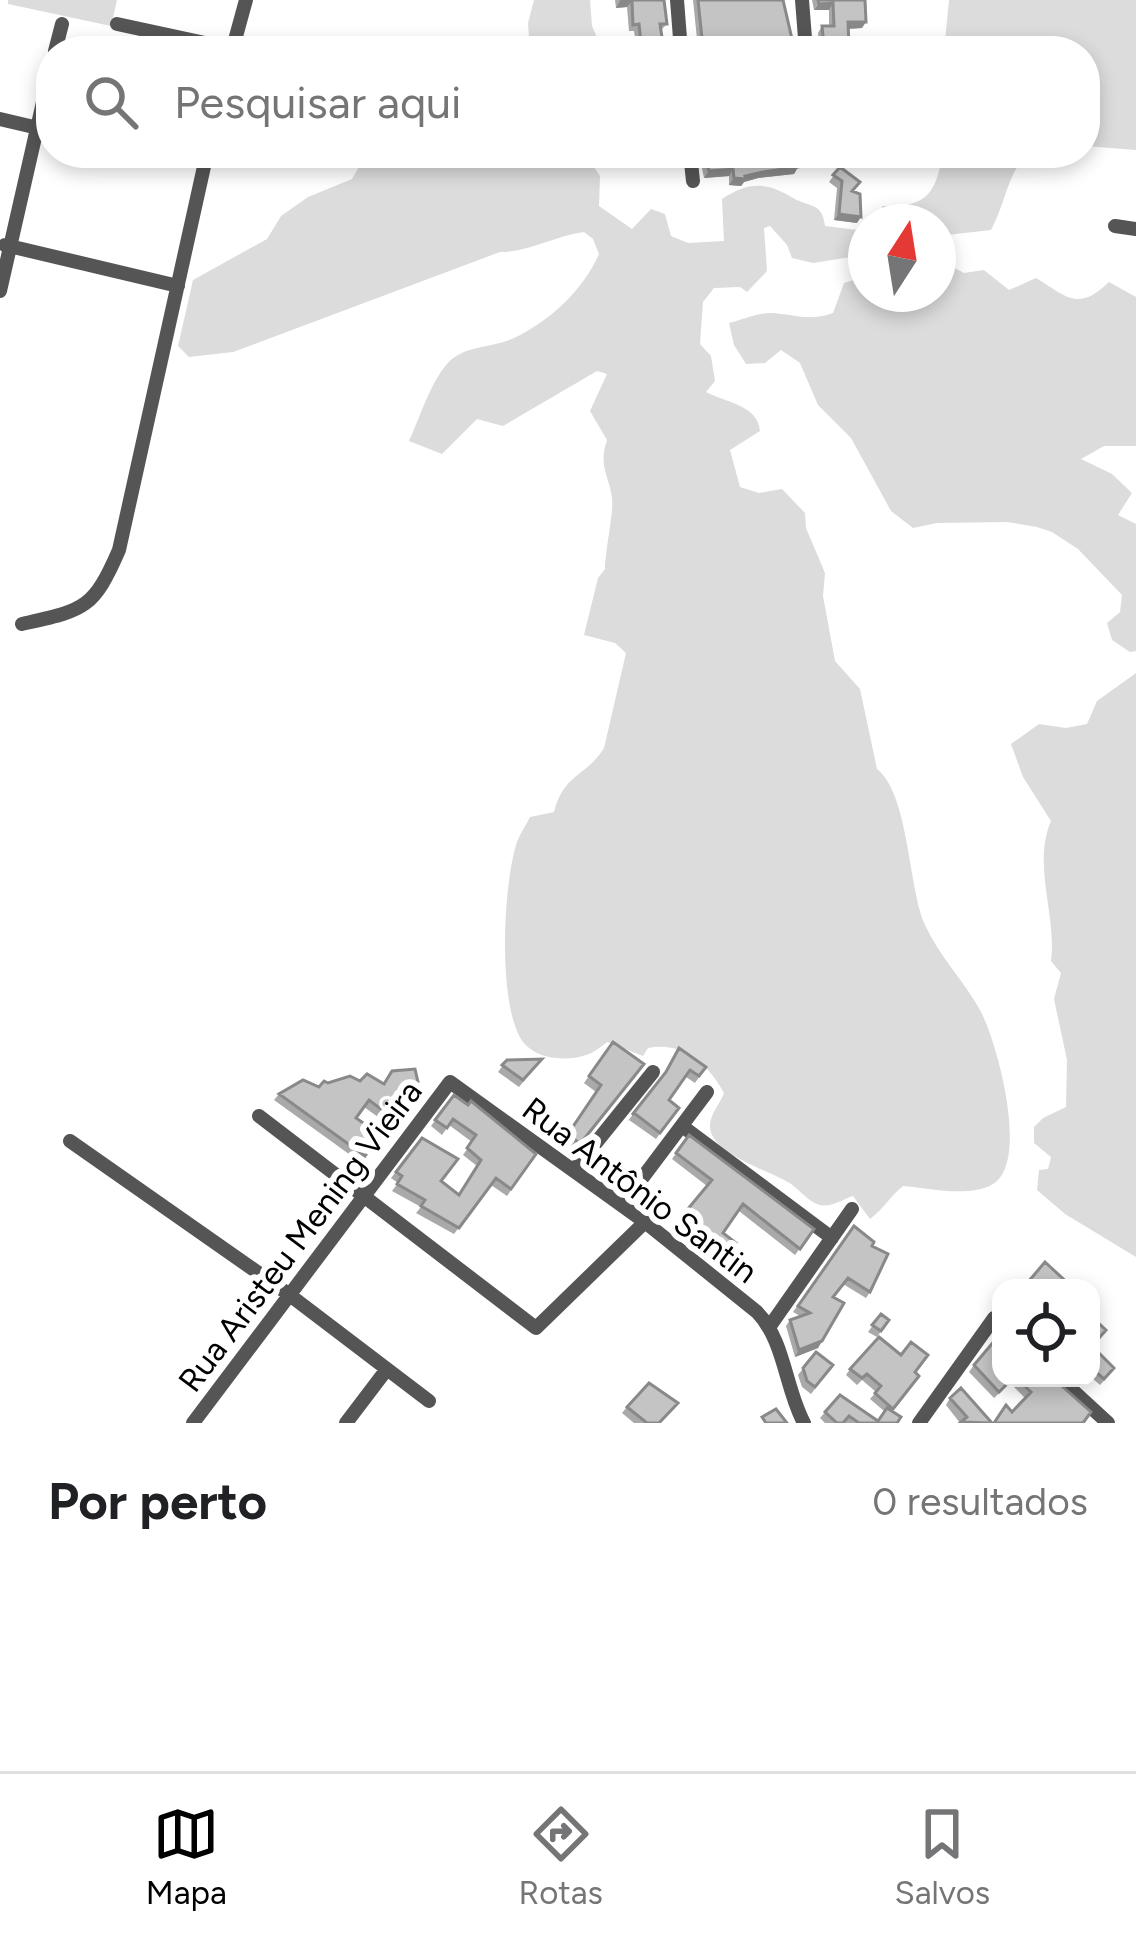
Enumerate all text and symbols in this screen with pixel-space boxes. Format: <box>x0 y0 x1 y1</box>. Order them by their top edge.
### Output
search box <box>36 36 1100 168</box>
icon: search <box>78 69 144 135</box>
text: Pesquisar aqui <box>174 75 461 129</box>
north arrow <box>848 204 956 312</box>
street label: Rua Aristeu Mening Vieira <box>170 1073 430 1399</box>
street label: Rua Antônio Santin <box>515 1089 765 1291</box>
map controls <box>992 1279 1100 1387</box>
button: locate <box>992 1279 1100 1387</box>
text: Por perto <box>48 1471 267 1532</box>
text: 0 resultados <box>872 1478 1088 1525</box>
tab: Mapa <box>146 1801 227 1912</box>
tab: Rotas <box>519 1801 603 1912</box>
tab: Salvos <box>895 1801 990 1912</box>

